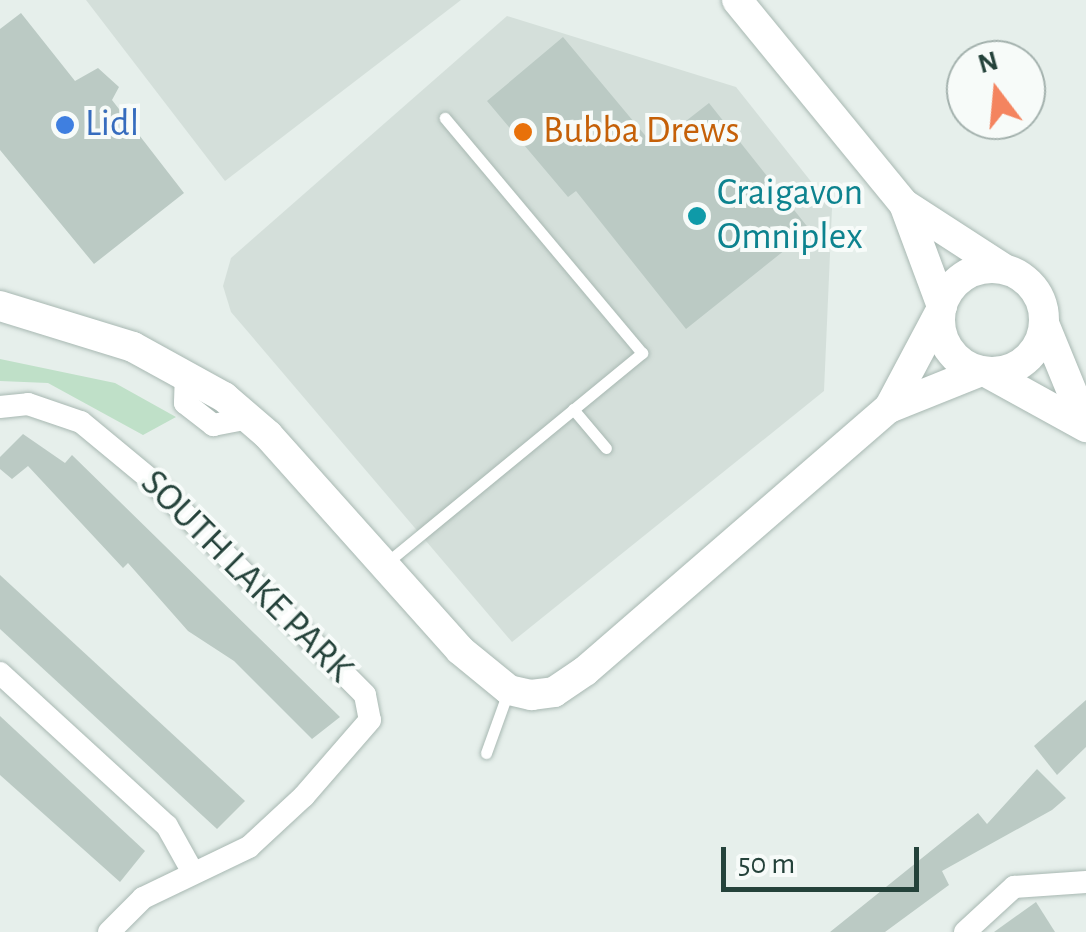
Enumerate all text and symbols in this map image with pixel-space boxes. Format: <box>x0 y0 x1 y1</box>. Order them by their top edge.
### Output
north arrow <box>946 40 1046 140</box>
text: N <box>975 47 1001 79</box>
place label: Lidl <box>85 102 139 148</box>
place label: Bubba Drews <box>543 109 740 155</box>
marker: Lidl <box>54 114 76 136</box>
marker: Bubba Drews <box>512 121 534 143</box>
place label: Craigavon Omniplex <box>717 171 863 260</box>
marker: Craigavon Omniplex <box>686 205 708 227</box>
street label: SOUTH LAKE PARK <box>130 461 362 693</box>
scale bar <box>726 827 924 889</box>
text: 50 m <box>738 849 795 879</box>

